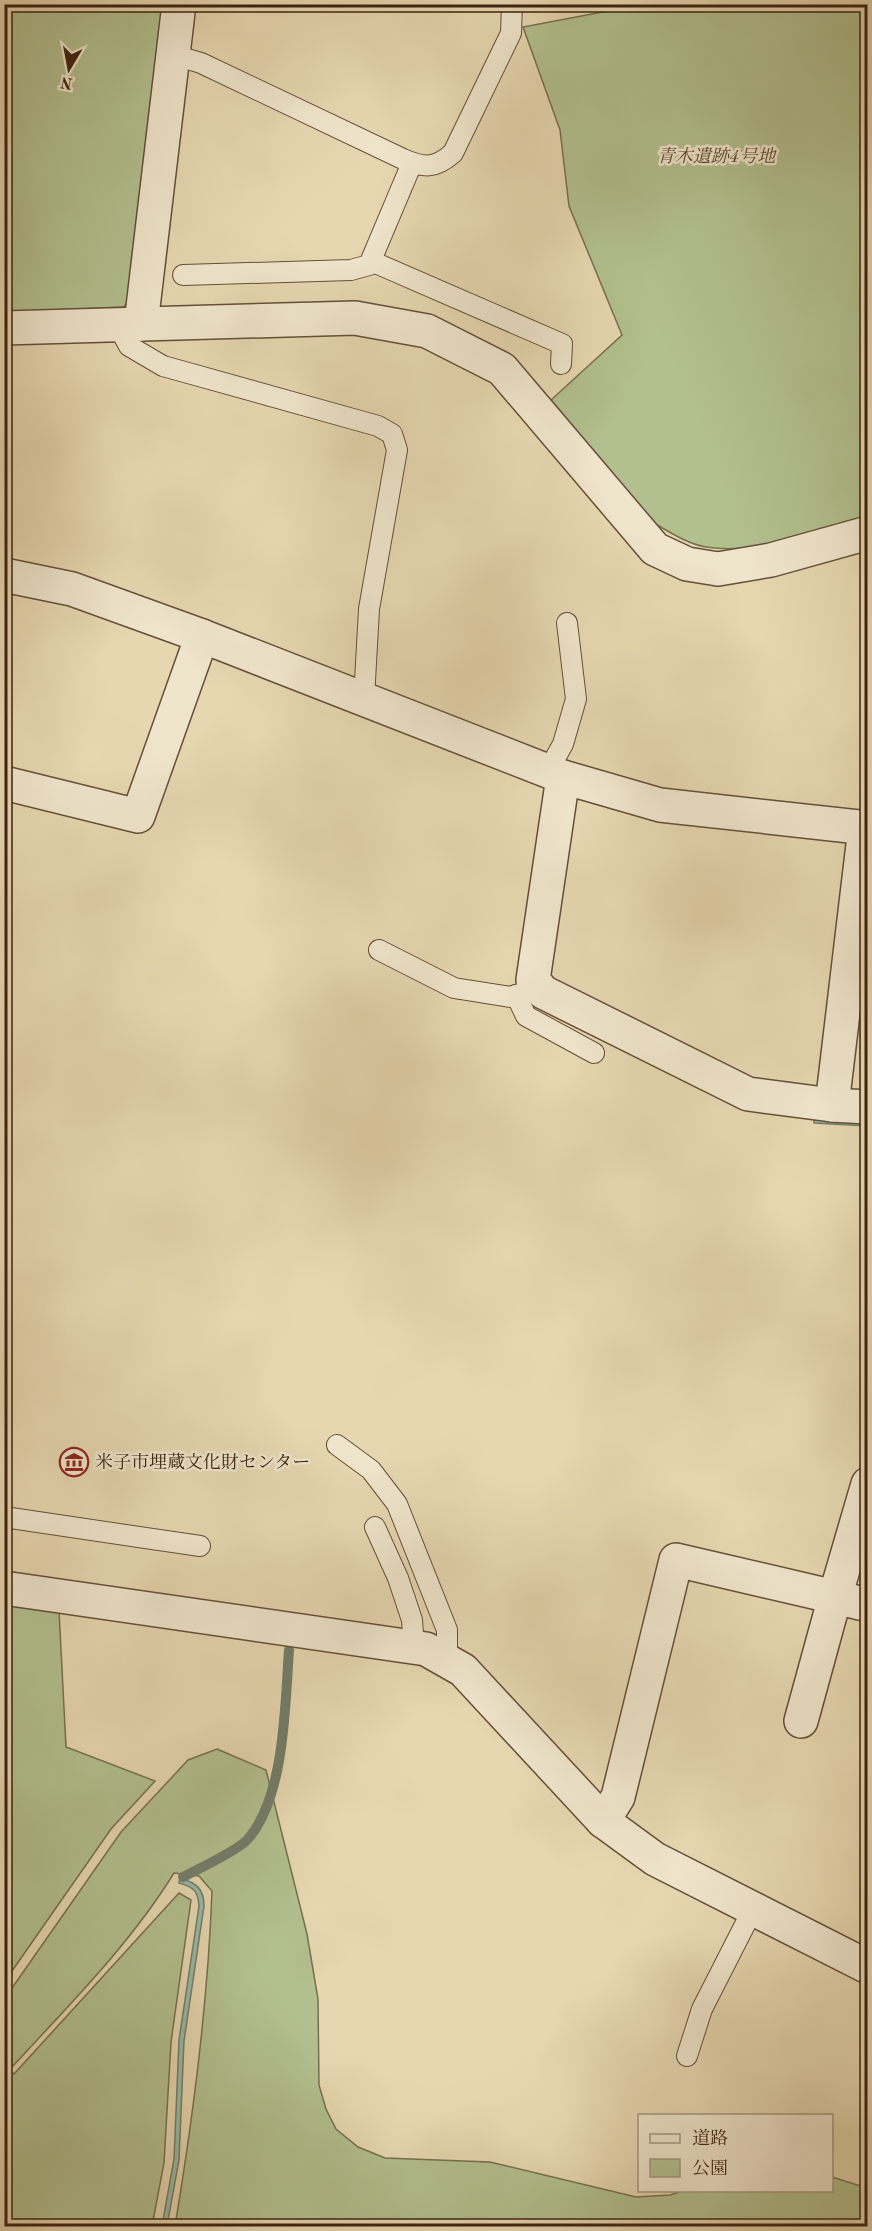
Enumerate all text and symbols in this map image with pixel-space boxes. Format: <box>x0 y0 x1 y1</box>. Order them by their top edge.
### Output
north arrow <box>39 39 99 99</box>
text: N <box>59 73 74 91</box>
park label: 青木遺跡4号地 <box>657 146 777 166</box>
museum icon: 米子市埋蔵文化財センター <box>58 1446 90 1478</box>
place label: 米子市埋蔵文化財センター <box>95 1452 310 1472</box>
legend <box>638 2114 833 2192</box>
text: 道路 <box>692 2128 728 2148</box>
text: 公園 <box>692 2159 728 2178</box>

